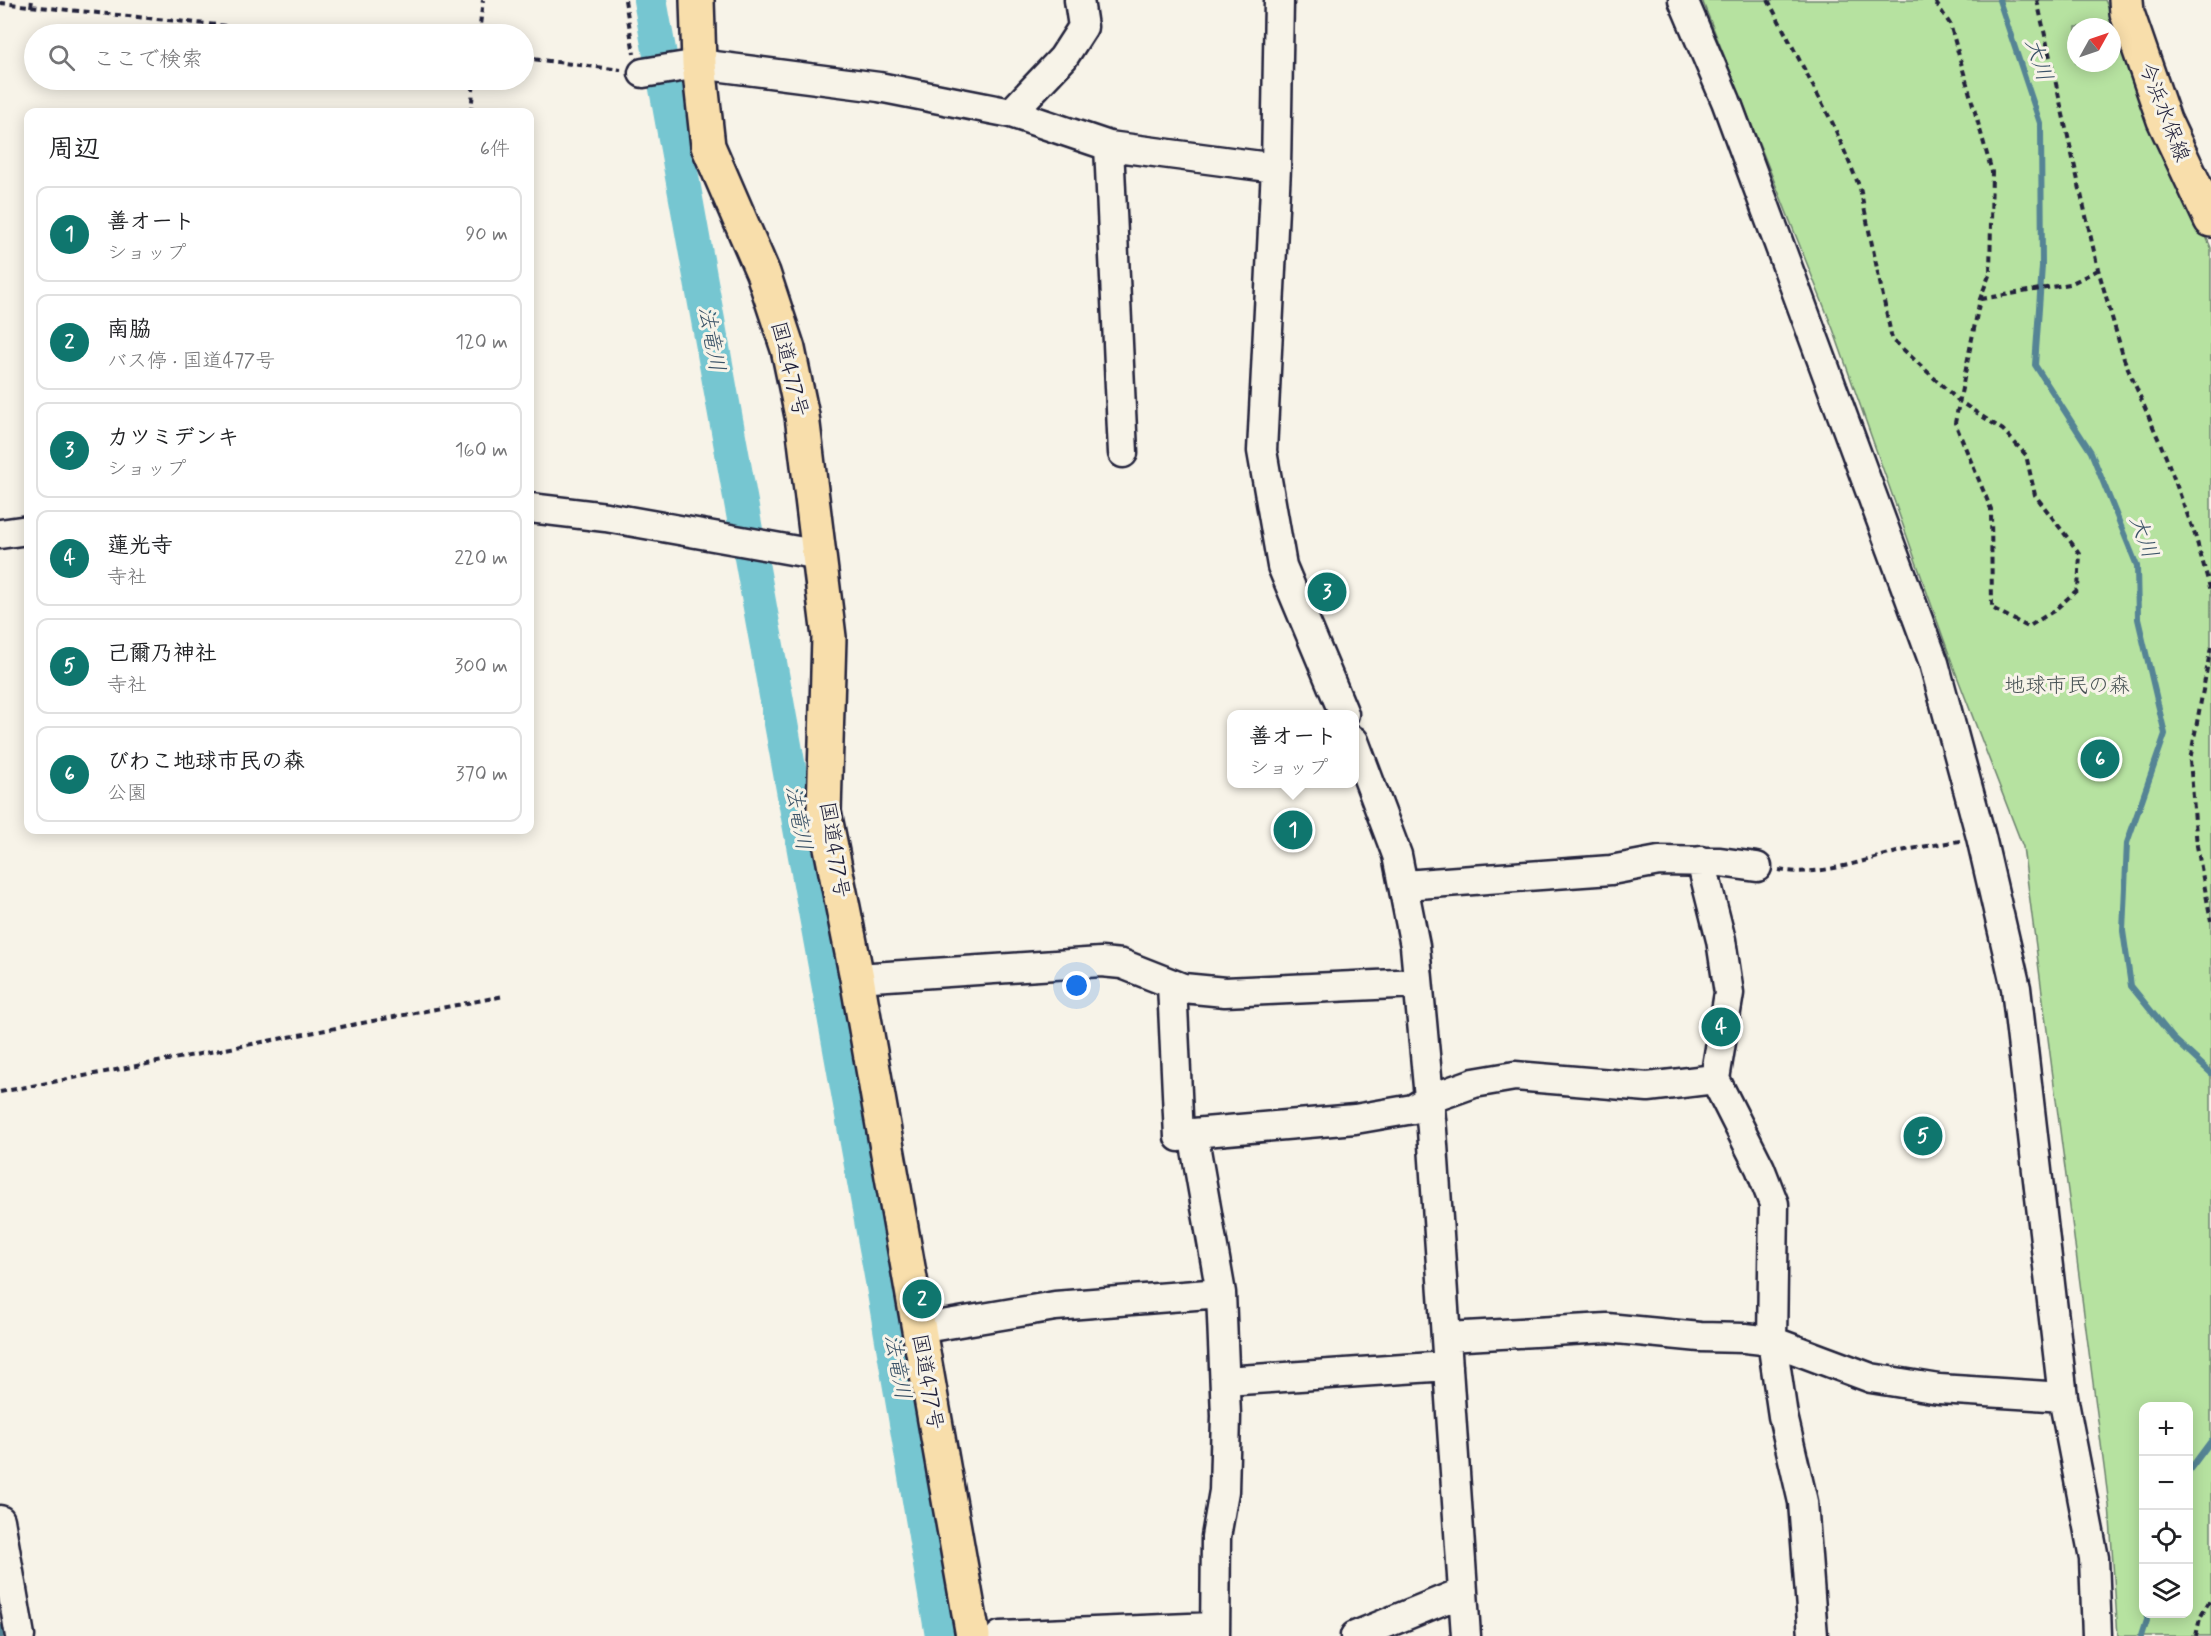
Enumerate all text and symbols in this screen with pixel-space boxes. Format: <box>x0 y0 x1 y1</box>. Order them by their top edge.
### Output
north arrow <box>2067 18 2121 72</box>
search box <box>24 24 534 90</box>
water label: 大川 <box>2018 35 2058 85</box>
icon: search <box>45 41 78 74</box>
text: ここで検索 <box>93 46 203 74</box>
street label: 今浜水保線 <box>2132 58 2196 166</box>
text: 周辺 <box>48 133 100 167</box>
text: 6件 <box>480 136 510 163</box>
text: 善オート <box>107 208 195 236</box>
text: 1 <box>65 221 74 248</box>
text: 90 m <box>465 221 508 248</box>
text: ショップ <box>107 240 186 267</box>
water label: 法竜川 <box>691 304 731 374</box>
text: 南脇 <box>107 316 151 344</box>
street label: 国道477号 <box>764 318 814 420</box>
text: 2 <box>65 329 74 356</box>
text: 120 m <box>455 329 508 356</box>
text: バス停 · 国道477号 <box>107 348 275 375</box>
text: カツミデンキ <box>107 424 239 452</box>
text: 3 <box>65 437 74 464</box>
text: 160 m <box>455 437 508 464</box>
text: ショップ <box>107 456 186 483</box>
water label: 大川 <box>2122 512 2164 562</box>
text: 蓮光寺 <box>107 532 173 560</box>
text: 4 <box>64 545 75 572</box>
text: 220 m <box>454 545 508 572</box>
text: 寺社 <box>107 564 147 591</box>
pin: 3 <box>1308 570 1346 614</box>
text: 己爾乃神社 <box>107 640 217 668</box>
text: 5 <box>64 653 76 680</box>
text: 300 m <box>454 653 508 680</box>
text: 寺社 <box>107 672 147 699</box>
park label: 地球市民の森 <box>2004 672 2130 700</box>
popup <box>1227 710 1359 788</box>
text: 善オート <box>1249 723 1337 751</box>
pin: 6 <box>2080 736 2120 782</box>
text: びわこ地球市民の森 <box>107 748 305 776</box>
text: ショップ <box>1249 755 1328 782</box>
text: 6 <box>64 761 75 788</box>
text: 370 m <box>456 761 508 788</box>
text: 公園 <box>107 780 147 807</box>
water label: 法竜川 <box>778 783 818 853</box>
street label: 国道477号 <box>813 800 855 900</box>
pin: 1 <box>1274 808 1312 852</box>
your location <box>1062 971 1091 1000</box>
pin: 4 <box>1702 1004 1740 1050</box>
pin: 5 <box>1904 1114 1942 1158</box>
pin: 2 <box>902 1276 942 1322</box>
water label: 法竜川 <box>877 1332 917 1402</box>
street label: 国道477号 <box>905 1332 949 1432</box>
map controls <box>2139 1402 2193 1618</box>
button: + <box>2139 1402 2193 1456</box>
button: − <box>2139 1456 2193 1510</box>
button: locate <box>2139 1510 2193 1564</box>
button: layers <box>2139 1564 2193 1618</box>

